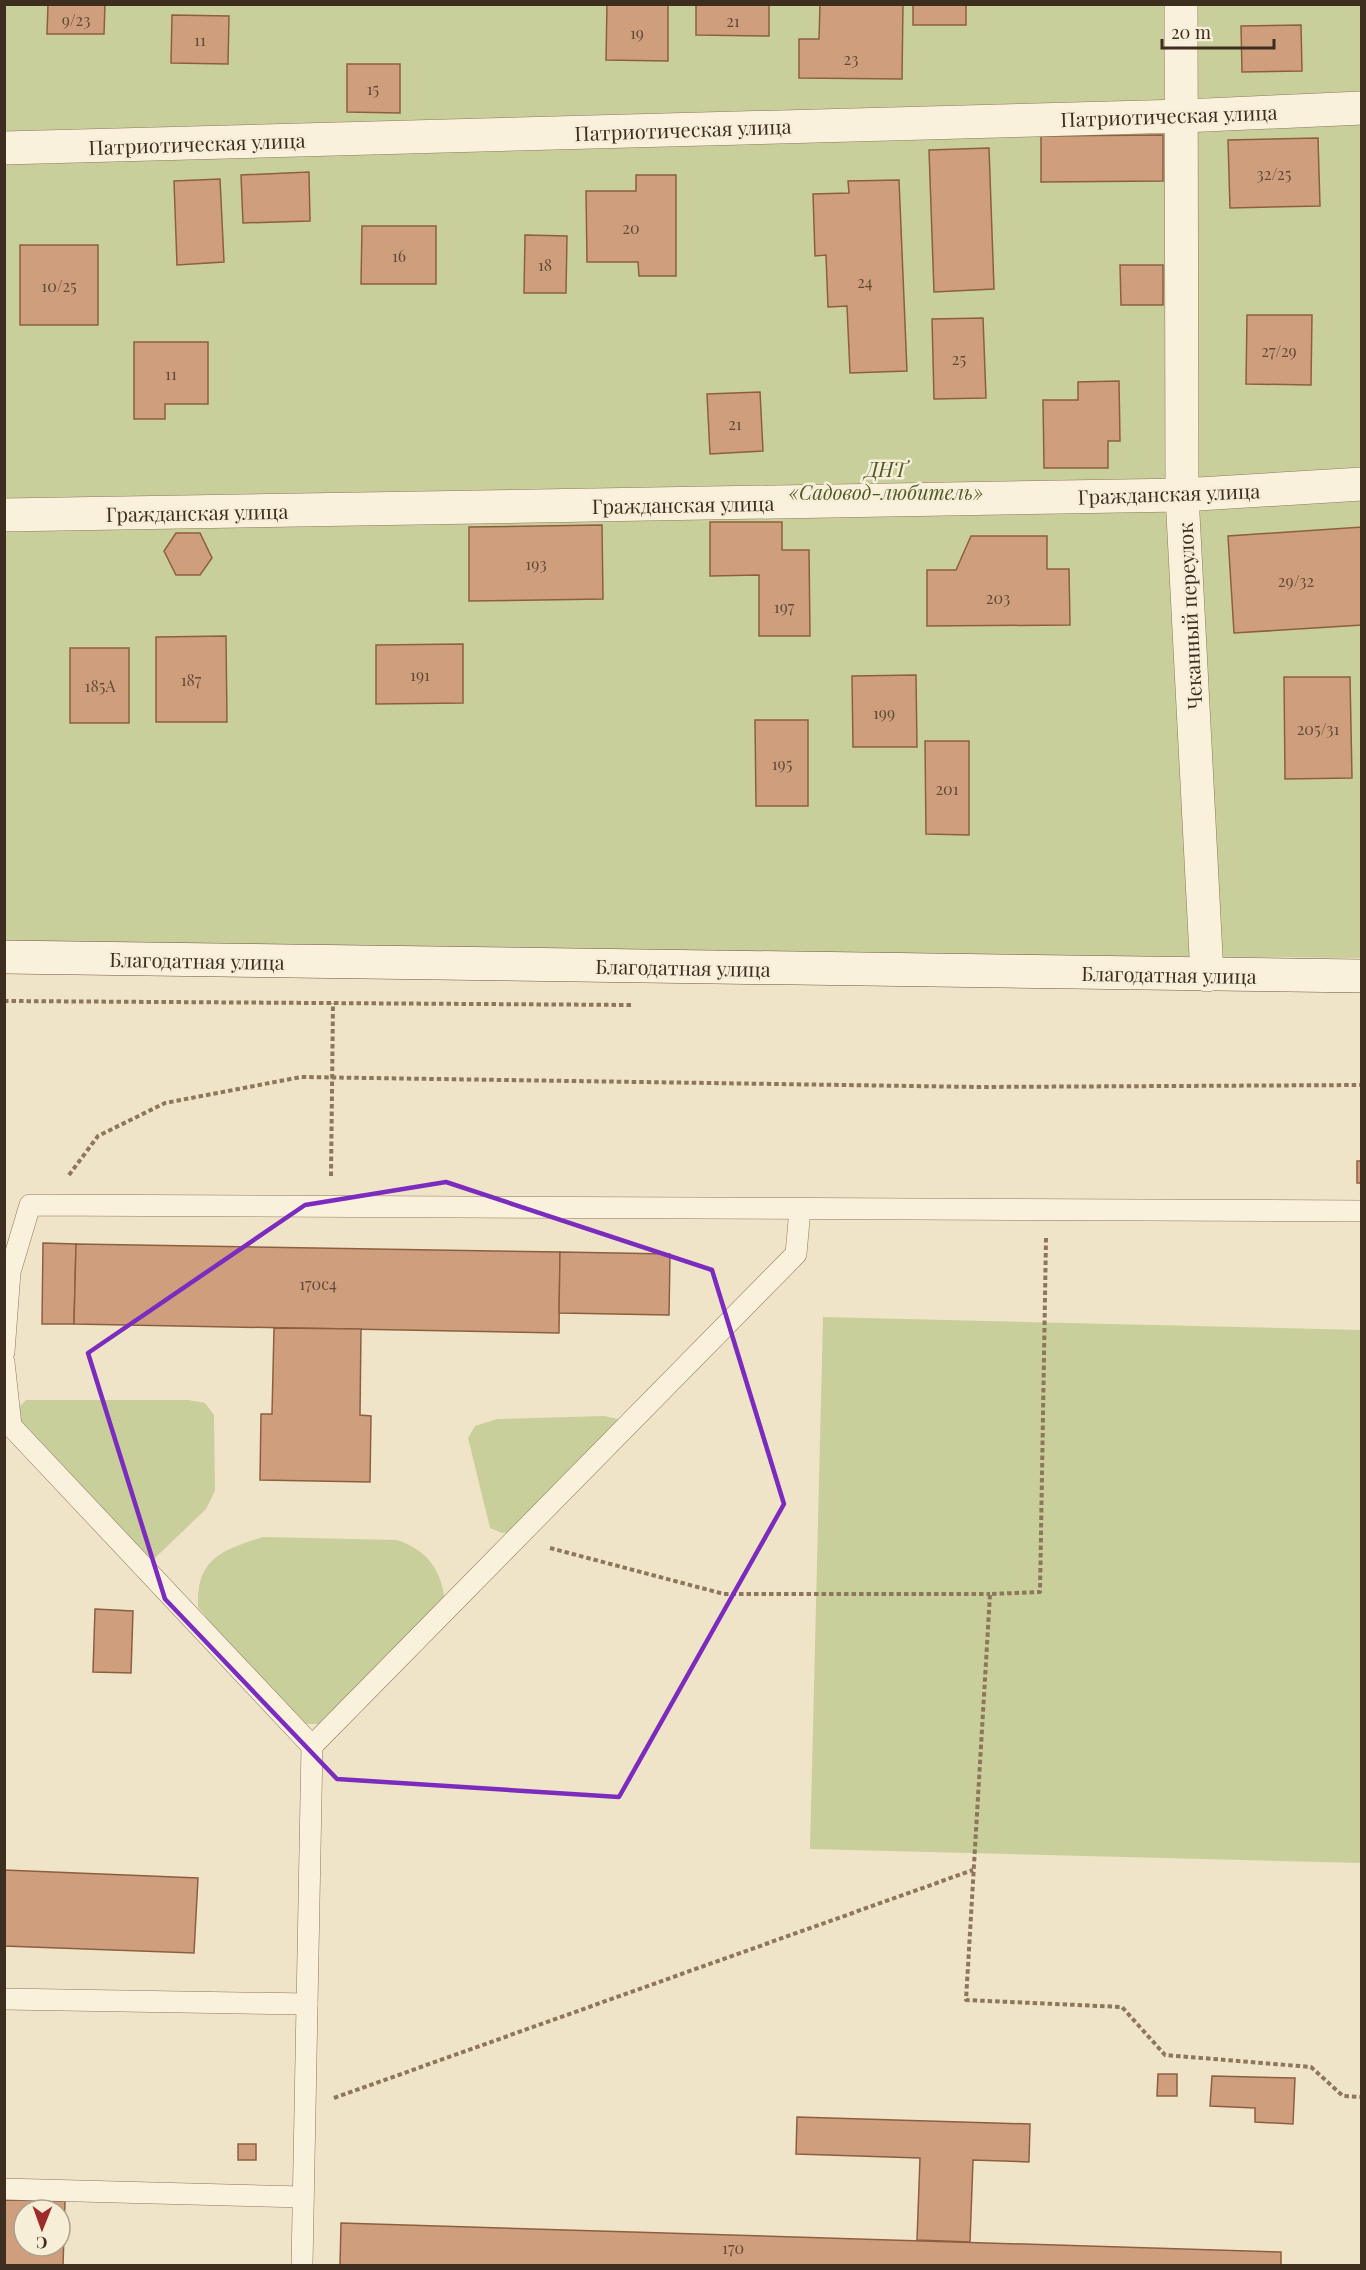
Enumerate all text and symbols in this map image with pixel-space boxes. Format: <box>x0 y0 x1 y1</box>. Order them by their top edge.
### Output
house number: 9/23 <box>62 9 90 30</box>
house number: 21 <box>726 10 740 31</box>
scale bar <box>1162 12 1274 50</box>
text: 20 m <box>1171 20 1211 44</box>
house number: 19 <box>630 22 644 43</box>
house number: 11 <box>194 29 206 50</box>
house number: 23 <box>844 48 858 69</box>
house number: 15 <box>367 78 379 99</box>
street label: Патриотическая улица <box>1060 98 1278 132</box>
street label: Патриотическая улица <box>574 112 792 146</box>
street label: Патриотическая улица <box>88 126 306 160</box>
house number: 32/25 <box>1257 163 1291 184</box>
house number: 20 <box>622 217 640 238</box>
house number: 16 <box>392 245 406 266</box>
house number: 18 <box>538 254 552 275</box>
house number: 24 <box>857 271 873 292</box>
house number: 10/25 <box>41 275 77 296</box>
house number: 27/29 <box>1261 340 1297 361</box>
house number: 25 <box>952 348 966 369</box>
house number: 11 <box>165 363 177 384</box>
house number: 21 <box>728 413 742 434</box>
park label: ДНТ «Садовод-любитель» <box>789 455 983 505</box>
street label: Гражданская улица <box>1077 476 1261 510</box>
street label: Гражданская улица <box>592 489 774 519</box>
street label: Гражданская улица <box>106 497 288 527</box>
street label: Чеканный переулок <box>1171 521 1207 710</box>
house number: 193 <box>525 553 547 574</box>
house number: 29/32 <box>1278 570 1314 591</box>
house number: 203 <box>986 587 1010 608</box>
house number: 197 <box>774 596 795 617</box>
house number: 191 <box>410 664 430 685</box>
house number: 187 <box>181 669 202 690</box>
house number: 185А <box>85 675 116 696</box>
house number: 199 <box>873 702 895 723</box>
house number: 205/31 <box>1297 718 1339 739</box>
house number: 195 <box>772 753 792 774</box>
house number: 201 <box>935 778 959 799</box>
street label: Благодатная улица <box>109 945 285 975</box>
street label: Благодатная улица <box>595 952 771 982</box>
street label: Благодатная улица <box>1081 959 1257 989</box>
house number: 170с4 <box>299 1273 337 1294</box>
north arrow <box>12 2198 72 2258</box>
text: С <box>36 2233 48 2254</box>
house number: 170 <box>722 2237 744 2258</box>

